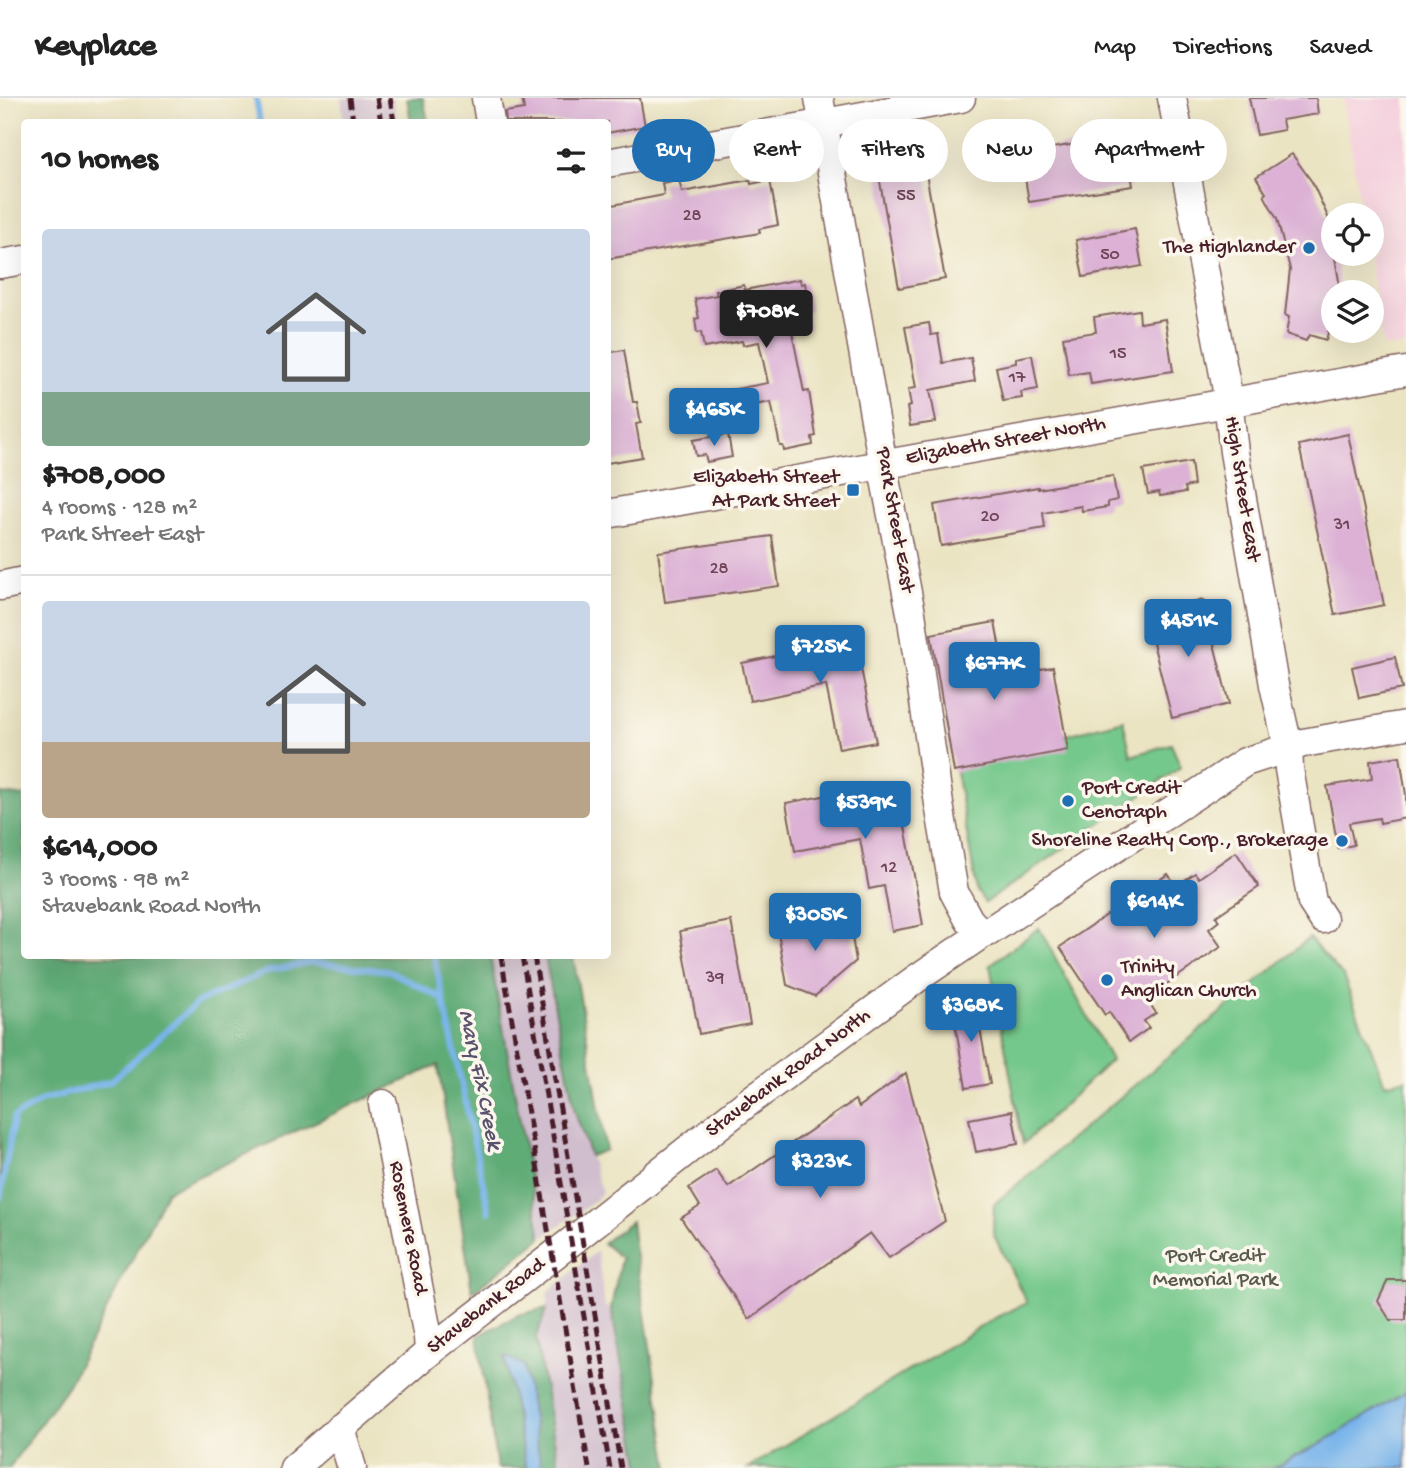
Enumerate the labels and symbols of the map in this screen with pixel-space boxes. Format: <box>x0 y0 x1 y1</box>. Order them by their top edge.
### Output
house number: 55 <box>897 186 915 207</box>
house number: 28 <box>683 206 701 227</box>
place label: The Highlander <box>1162 236 1297 261</box>
marker: The Highlander <box>1301 240 1317 256</box>
house number: 50 <box>1100 245 1120 266</box>
pin: $708K <box>717 290 815 350</box>
house number: 15 <box>1109 344 1126 365</box>
house number: 17 <box>1008 368 1026 389</box>
pin: $465K <box>665 388 763 448</box>
street label: Elizabeth Street North <box>904 412 1108 472</box>
street label: High Street East <box>1217 415 1265 566</box>
street label: Park Street East <box>869 444 919 597</box>
place label: Elizabeth Street At Park Street <box>693 466 841 515</box>
marker: Elizabeth Street At Park Street <box>845 482 861 498</box>
house number: 20 <box>980 507 1000 528</box>
house number: 31 <box>1333 515 1350 536</box>
house number: 28 <box>710 559 728 580</box>
pin: $451K <box>1139 600 1237 659</box>
pin: $725K <box>771 626 869 685</box>
pin: $677K <box>945 642 1043 702</box>
place label: Port Credit Cenotaph <box>1081 777 1183 826</box>
pin: $539K <box>816 782 914 841</box>
marker: Port Credit Cenotaph <box>1060 793 1076 809</box>
place label: Shoreline Realty Corp., Brokerage <box>1031 829 1329 854</box>
marker: Shoreline Realty Corp., Brokerage <box>1334 833 1350 849</box>
house number: 12 <box>880 858 897 879</box>
pin: $614K <box>1105 880 1203 940</box>
pin: $305K <box>766 894 864 953</box>
place label: Trinity Anglican Church <box>1120 956 1257 1005</box>
house number: 39 <box>705 968 724 989</box>
marker: Trinity Anglican Church <box>1099 972 1115 988</box>
pin: $368K <box>922 984 1020 1044</box>
street label: Stavebank Road North <box>702 1004 876 1144</box>
water label: Mary Fix Creek <box>451 1007 508 1155</box>
pin: $323K <box>771 1140 869 1200</box>
street label: Rosemere Road <box>382 1159 433 1298</box>
park label: Port Credit Memorial Park <box>1153 1245 1280 1294</box>
street label: Stavebank Road <box>423 1252 552 1361</box>

